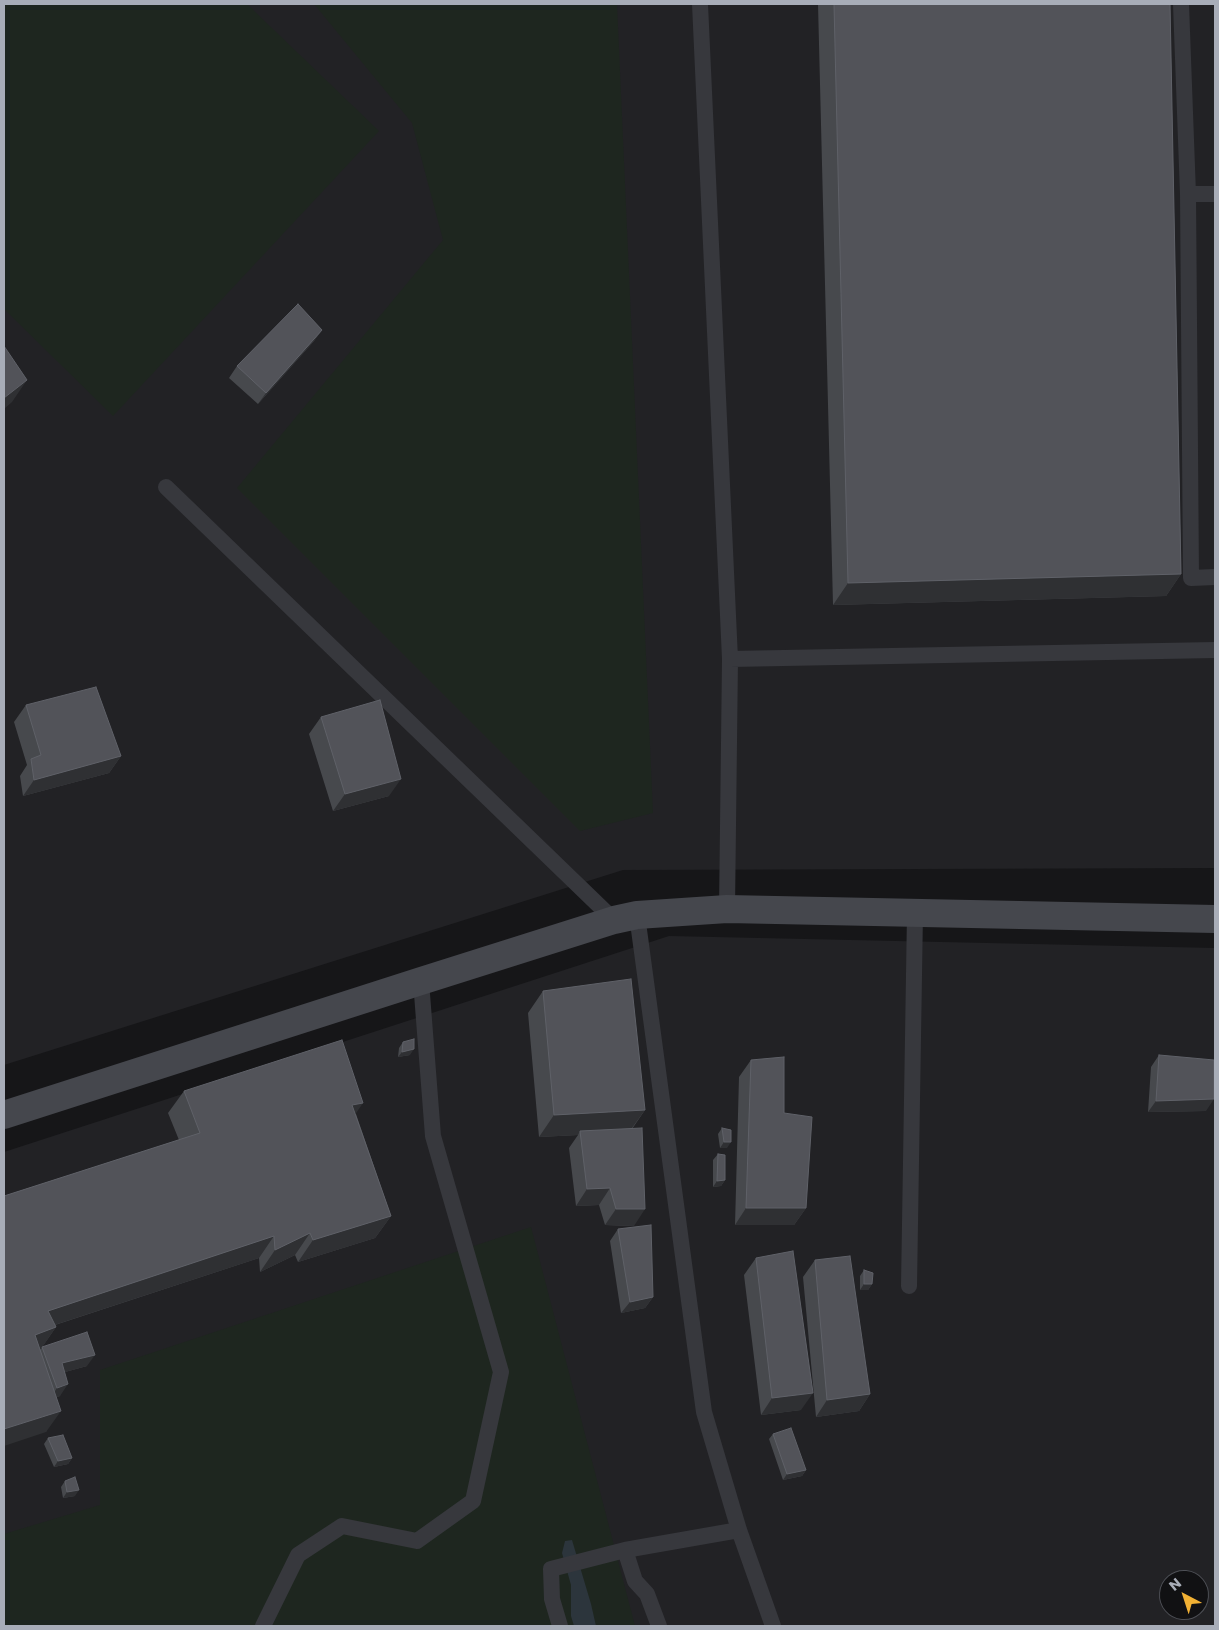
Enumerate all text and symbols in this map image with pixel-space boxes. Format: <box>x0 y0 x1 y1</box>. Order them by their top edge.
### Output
north arrow <box>1159 1570 1209 1620</box>
text: N <box>1165 1573 1185 1595</box>

